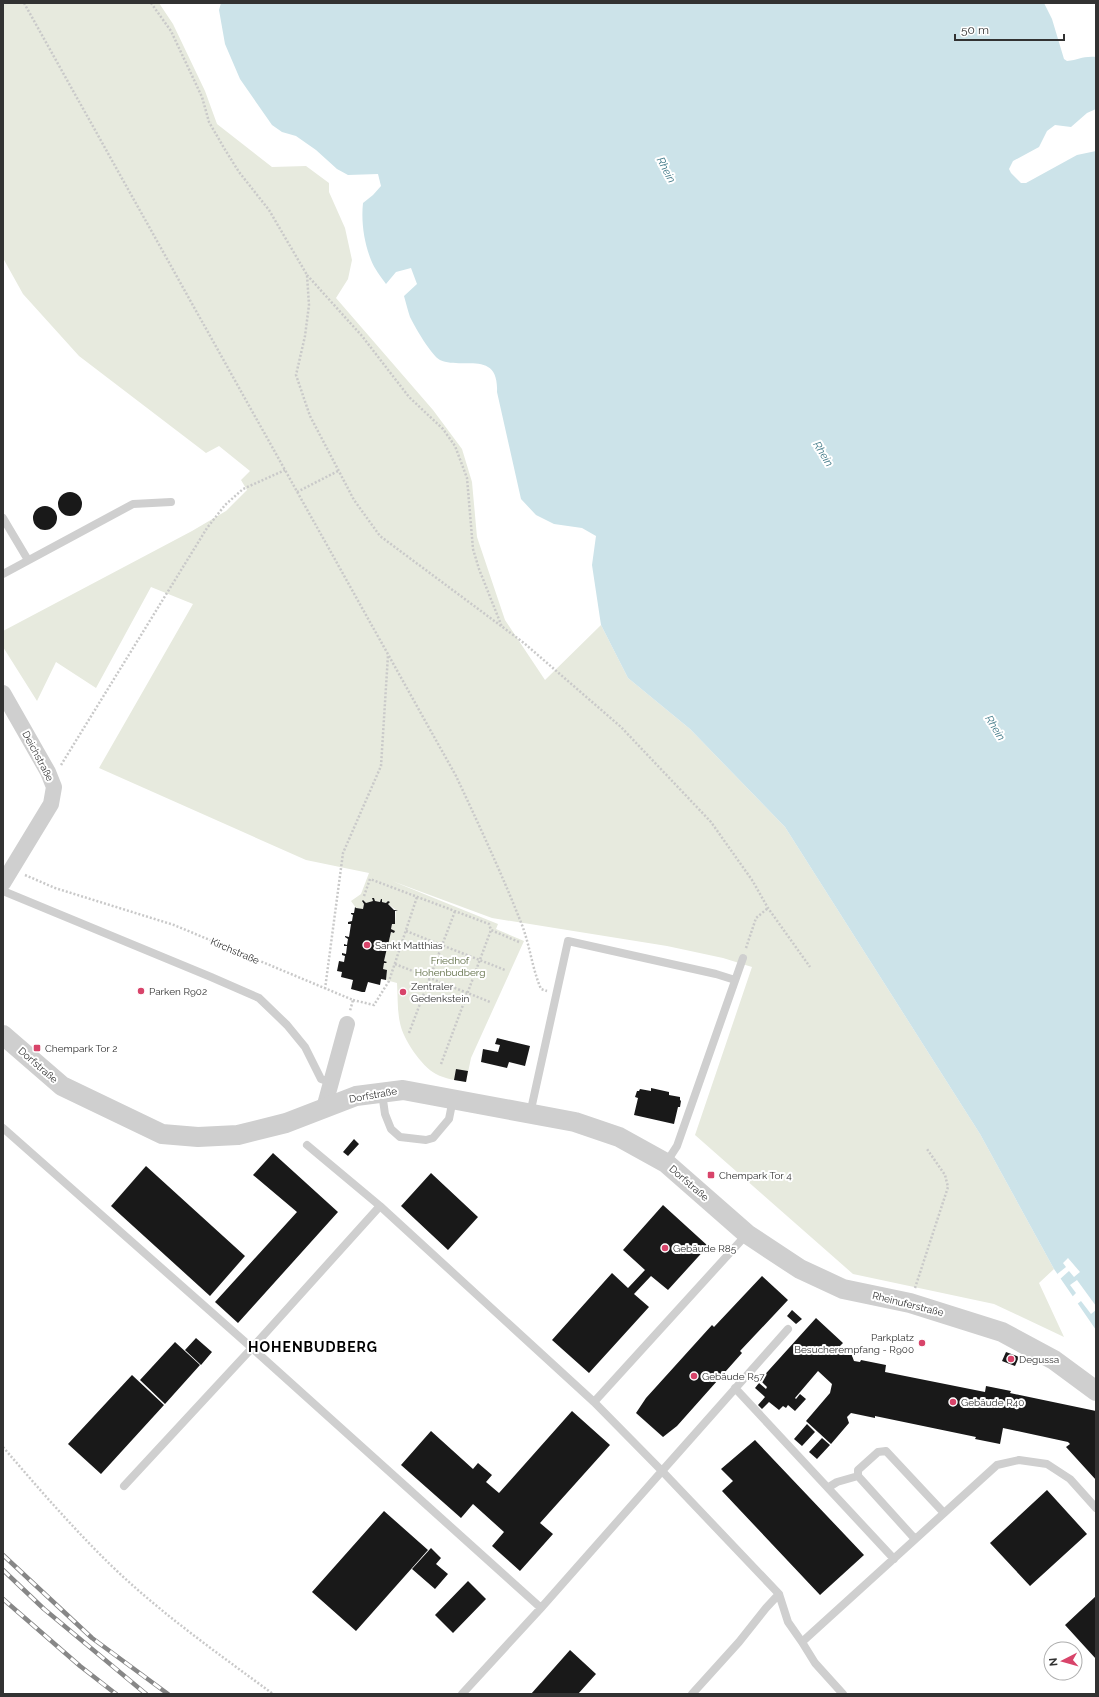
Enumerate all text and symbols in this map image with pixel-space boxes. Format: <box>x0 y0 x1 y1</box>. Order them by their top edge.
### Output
scale bar <box>955 16 1064 42</box>
text: 50 m <box>961 23 989 37</box>
water label: Rhein <box>654 155 678 185</box>
water label: Rhein <box>810 439 836 469</box>
water label: Rhein <box>982 713 1008 743</box>
street label: Deichstraße <box>20 729 56 783</box>
street label: Kirchstraße <box>209 936 261 966</box>
marker: Sankt Matthias <box>362 940 372 950</box>
place label: Sankt Matthias <box>375 940 443 951</box>
park label: Friedhof Hohenbudberg <box>415 955 485 978</box>
place label: Zentraler Gedenkstein <box>411 981 469 1004</box>
marker: Parken R902 <box>136 986 146 996</box>
place label: Parken R902 <box>149 986 207 997</box>
marker: Zentraler Gedenkstein <box>398 987 408 997</box>
marker: Chempark Tor 2 <box>32 1043 42 1053</box>
place label: Chempark Tor 2 <box>45 1043 117 1054</box>
street label: Dorfstraße <box>16 1045 60 1085</box>
street label: Dorfstraße <box>348 1085 398 1105</box>
street label: Dorfstraße <box>667 1163 711 1203</box>
marker: Chempark Tor 4 <box>706 1170 716 1180</box>
place label: Chempark Tor 4 <box>719 1170 792 1181</box>
marker: Gebäude R85 <box>660 1243 670 1253</box>
place label: Gebäude R85 <box>673 1243 737 1254</box>
street label: Rheinuferstraße <box>871 1290 945 1318</box>
place label: Parkplatz Besucherempfang - R900 <box>794 1332 914 1355</box>
marker: Parkplatz Besucherempfang - R900 <box>917 1338 927 1348</box>
district label: HOHENBUDBERG <box>248 1339 378 1355</box>
marker: Degussa <box>1006 1354 1016 1364</box>
place label: Degussa <box>1019 1354 1059 1365</box>
marker: Gebäude R57 <box>689 1371 699 1381</box>
place label: Gebäude R57 <box>702 1371 765 1382</box>
marker: Gebäude R40 <box>948 1397 958 1407</box>
place label: Gebäude R40 <box>961 1397 1024 1408</box>
north arrow <box>1043 1641 1083 1681</box>
text: N <box>1047 1657 1060 1667</box>

